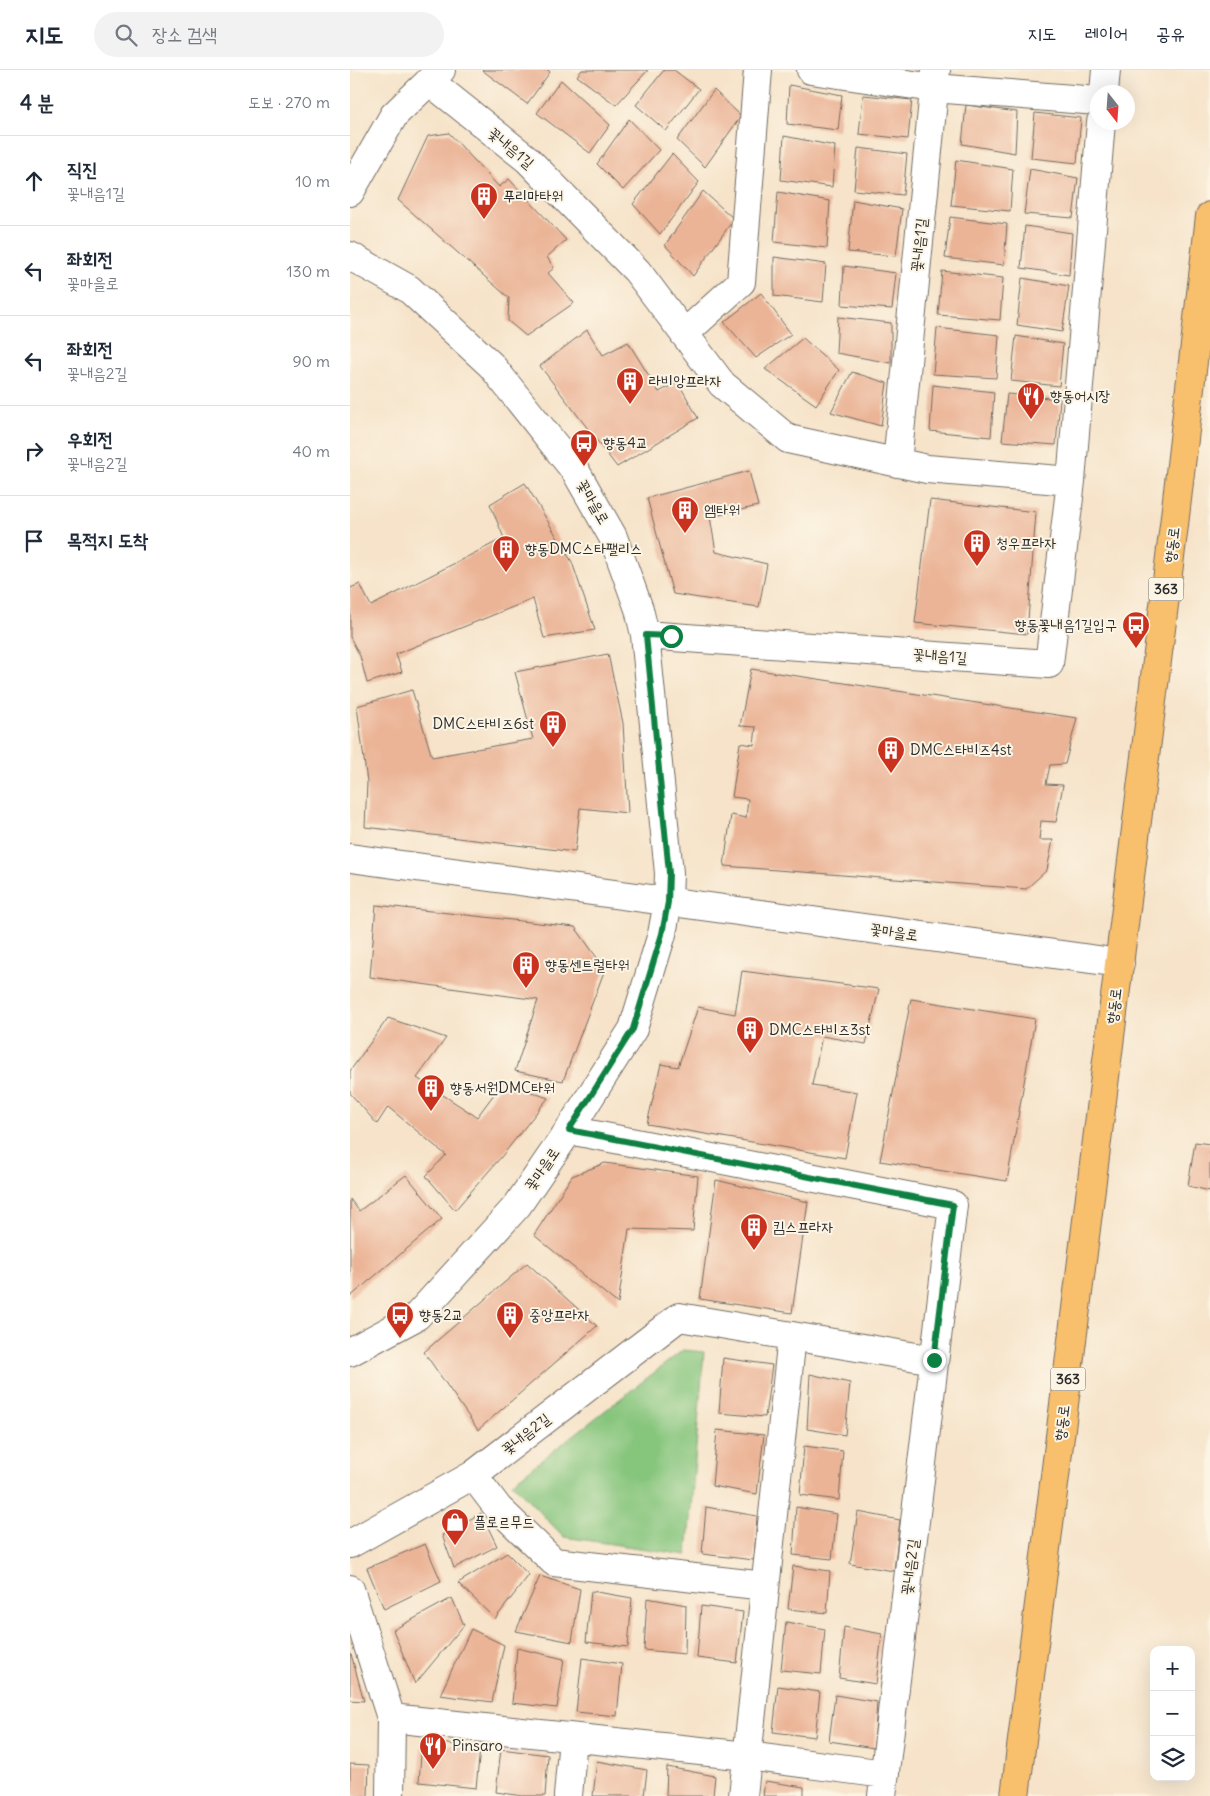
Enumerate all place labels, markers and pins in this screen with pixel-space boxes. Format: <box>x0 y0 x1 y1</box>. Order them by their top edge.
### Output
building icon: 푸리마타워 <box>469 181 499 220</box>
place label: 푸리마타워 <box>503 186 563 205</box>
building icon: 라비앙프라자 <box>615 366 645 405</box>
place label: 라비앙프라자 <box>649 371 721 390</box>
restaurant icon: 향동어시장 <box>1016 381 1046 420</box>
place label: 향동어시장 <box>1050 386 1110 405</box>
bus stop icon: 향동4교 <box>569 428 599 467</box>
place label: 향동4교 <box>603 433 648 452</box>
building icon: 엠타워 <box>670 495 700 534</box>
place label: 엠타워 <box>704 500 740 519</box>
building icon: 청우프라자 <box>962 528 992 567</box>
place label: 청우프라자 <box>996 533 1056 552</box>
building icon: 향동DMC스타팰리스 <box>491 534 521 573</box>
place label: 향동DMC스타팰리스 <box>525 539 642 558</box>
bus stop icon: 향동꽃내음1길입구 <box>1121 610 1151 649</box>
place label: 향동꽃내음1길입구 <box>1014 615 1117 634</box>
building icon: DMC스타비즈6st <box>538 709 568 748</box>
place label: DMC스타비즈6st <box>432 714 534 733</box>
building icon: DMC스타비즈4st <box>876 735 906 774</box>
place label: DMC스타비즈4st <box>910 740 1012 759</box>
building icon: 향동센트럴타워 <box>511 950 541 989</box>
place label: 향동센트럴타워 <box>545 955 630 974</box>
building icon: DMC스타비즈3st <box>735 1015 765 1054</box>
place label: DMC스타비즈3st <box>769 1020 870 1039</box>
building icon: 향동서원DMC타워 <box>416 1073 446 1112</box>
place label: 향동서원DMC타워 <box>450 1078 555 1097</box>
building icon: 킴스프라자 <box>739 1212 769 1251</box>
place label: 킴스프라자 <box>773 1217 833 1236</box>
bus stop icon: 향동2교 <box>385 1300 415 1339</box>
building icon: 중앙프라자 <box>495 1300 525 1339</box>
place label: 향동2교 <box>419 1305 463 1324</box>
place label: 중앙프라자 <box>529 1305 589 1324</box>
shop icon: 플로르무드 <box>440 1507 470 1546</box>
place label: 플로르무드 <box>474 1512 534 1531</box>
restaurant icon: Pinsaro <box>418 1731 448 1770</box>
place label: Pinsaro <box>452 1736 503 1755</box>

